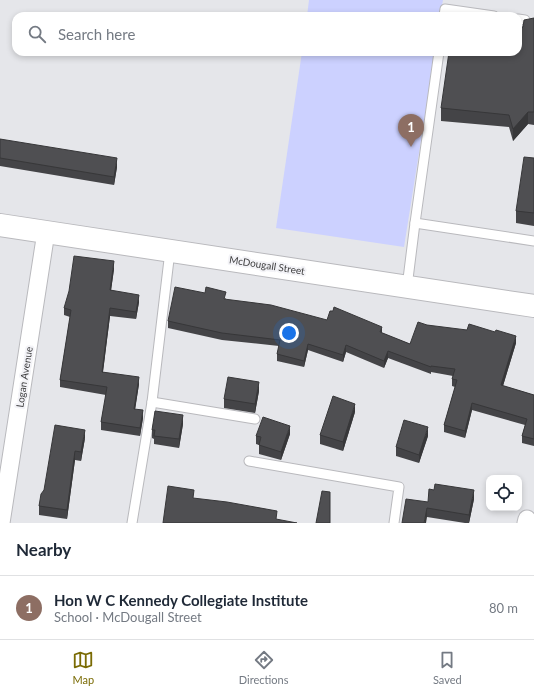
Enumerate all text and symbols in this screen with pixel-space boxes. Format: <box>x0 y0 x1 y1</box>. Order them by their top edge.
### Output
search box <box>12 12 522 56</box>
icon: search <box>26 23 48 45</box>
text: Search here <box>58 25 135 43</box>
pin: 1 <box>398 114 424 147</box>
street label: McDougall Street <box>228 253 306 277</box>
your location <box>279 323 299 343</box>
street label: Logan Avenue <box>13 346 35 408</box>
map controls <box>486 475 522 511</box>
button: locate <box>486 475 522 511</box>
text: Nearby <box>16 539 71 560</box>
text: Hon W C Kennedy Collegiate Institute <box>54 591 308 609</box>
text: 1 <box>25 600 33 616</box>
text: 80 m <box>489 600 518 616</box>
text: School · McDougall Street <box>54 609 202 625</box>
tab: Map <box>72 649 94 686</box>
tab: Directions <box>239 649 288 686</box>
tab: Saved <box>433 649 462 686</box>

